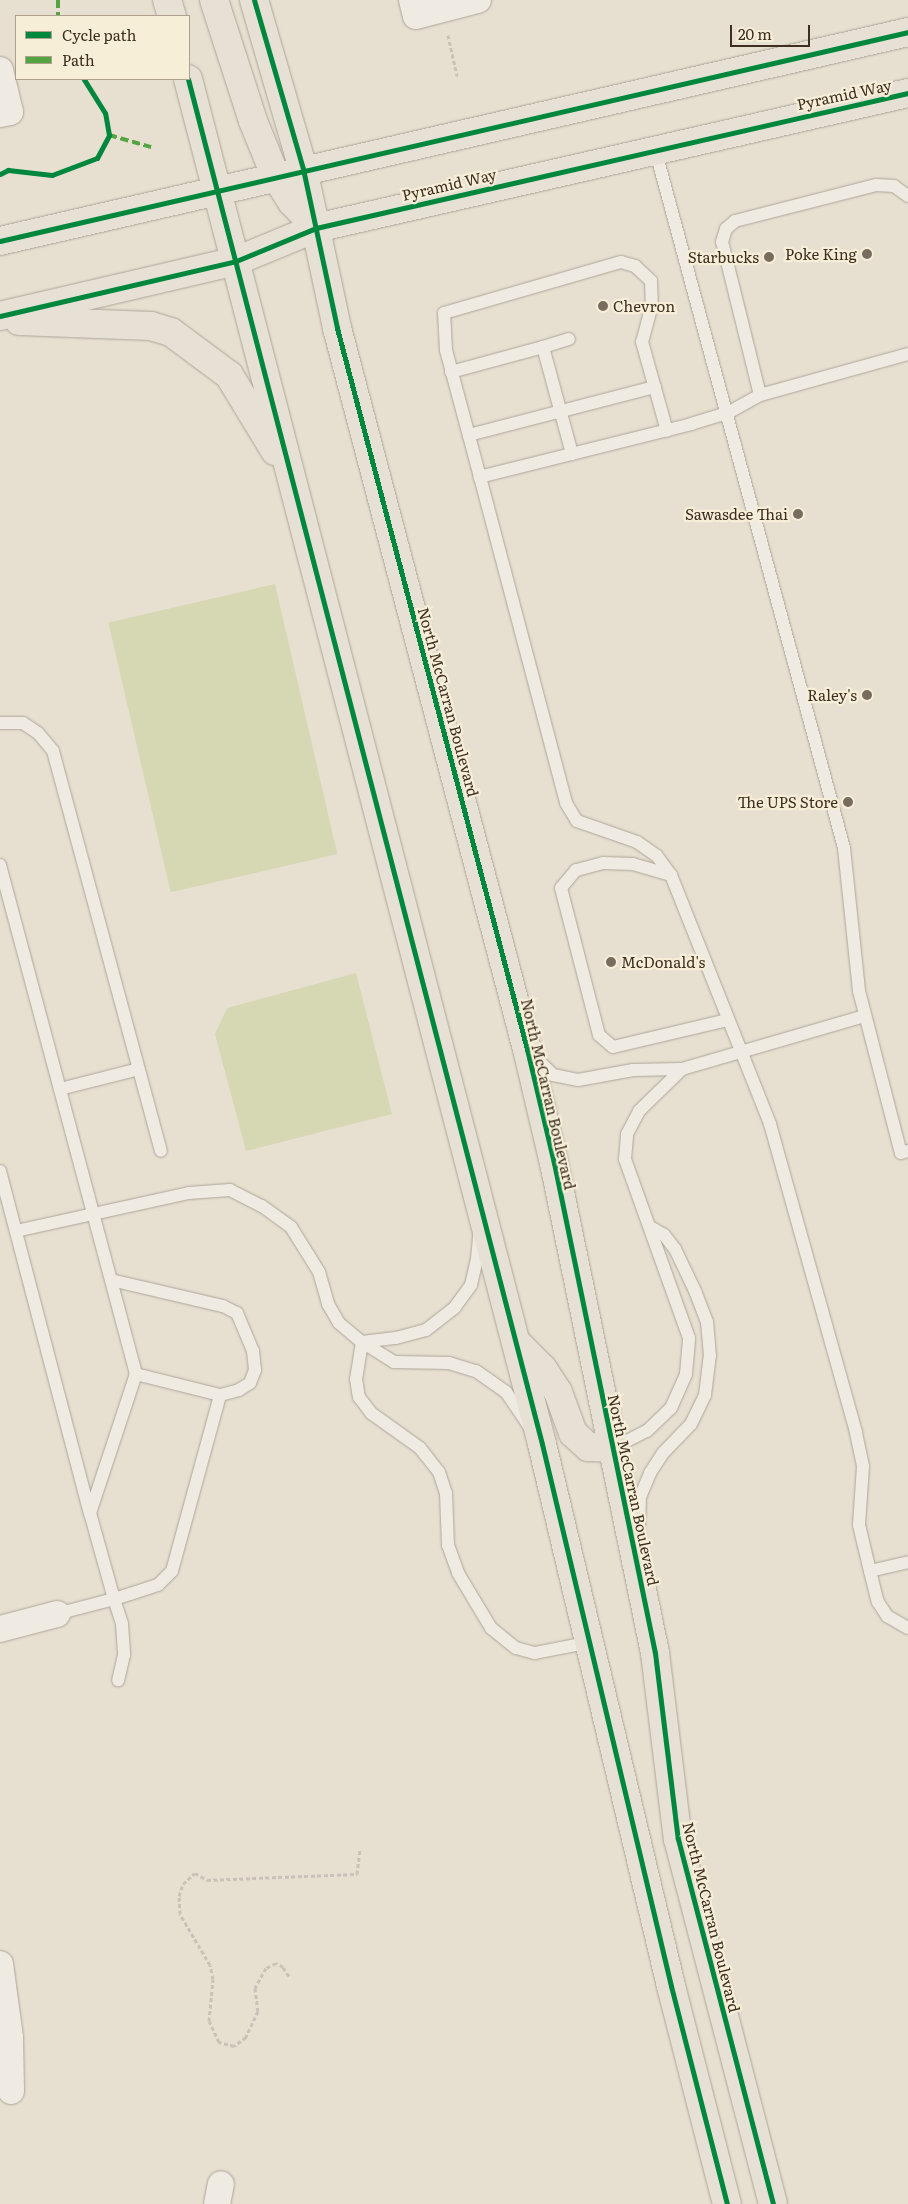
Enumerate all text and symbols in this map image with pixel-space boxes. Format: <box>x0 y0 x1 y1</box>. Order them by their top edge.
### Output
legend <box>15 15 190 80</box>
scale bar <box>733 15 813 47</box>
text: 20 m <box>738 22 772 45</box>
text: Cycle path <box>62 23 136 46</box>
text: Path <box>62 48 95 71</box>
street label: Pyramid Way <box>795 75 893 113</box>
street label: Pyramid Way <box>400 164 498 204</box>
place label: Poke King <box>785 245 857 263</box>
place label: Starbucks <box>688 248 759 266</box>
marker: Poke King <box>861 248 873 260</box>
marker: Starbucks <box>763 251 775 263</box>
place label: Chevron <box>613 297 675 315</box>
marker: Chevron <box>597 300 609 312</box>
place label: Sawasdee Thai <box>685 505 788 523</box>
marker: Sawasdee Thai <box>792 508 804 520</box>
street label: North McCarran Boulevard <box>415 605 483 799</box>
place label: Raley's <box>807 686 857 704</box>
marker: Raley's <box>861 689 873 701</box>
place label: The UPS Store <box>737 793 838 811</box>
marker: The UPS Store <box>842 796 854 808</box>
place label: McDonald's <box>621 953 705 971</box>
marker: McDonald's <box>605 956 617 968</box>
street label: North McCarran Boulevard <box>518 997 580 1191</box>
street label: North McCarran Boulevard <box>605 1393 663 1587</box>
street label: North McCarran Boulevard <box>680 1820 744 2014</box>

